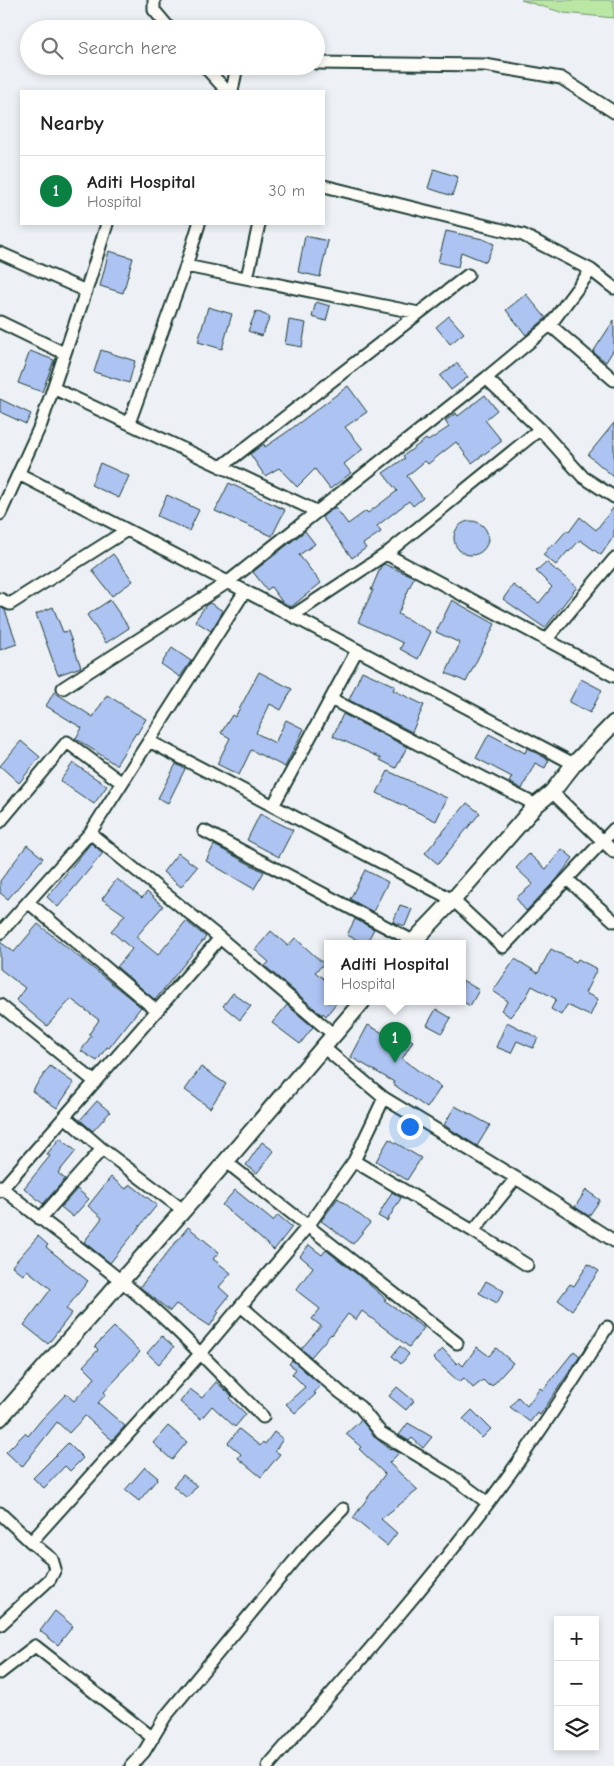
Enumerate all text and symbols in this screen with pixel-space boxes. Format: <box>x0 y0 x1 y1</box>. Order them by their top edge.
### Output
search box <box>20 20 325 75</box>
icon: search <box>38 34 66 62</box>
text: Search here <box>78 37 177 59</box>
text: Nearby <box>40 111 104 135</box>
text: Aditi Hospital <box>87 171 196 193</box>
text: 1 <box>53 182 59 200</box>
text: 30 m <box>269 182 305 200</box>
text: Hospital <box>87 193 142 211</box>
popup <box>324 940 466 1005</box>
text: Aditi Hospital <box>341 953 449 975</box>
text: Hospital <box>341 975 395 993</box>
pin: 1 <box>379 1022 411 1063</box>
your location <box>397 1114 423 1140</box>
map controls <box>554 1616 599 1751</box>
button: + <box>554 1616 599 1661</box>
button: − <box>554 1661 599 1706</box>
button: layers <box>554 1706 599 1751</box>

